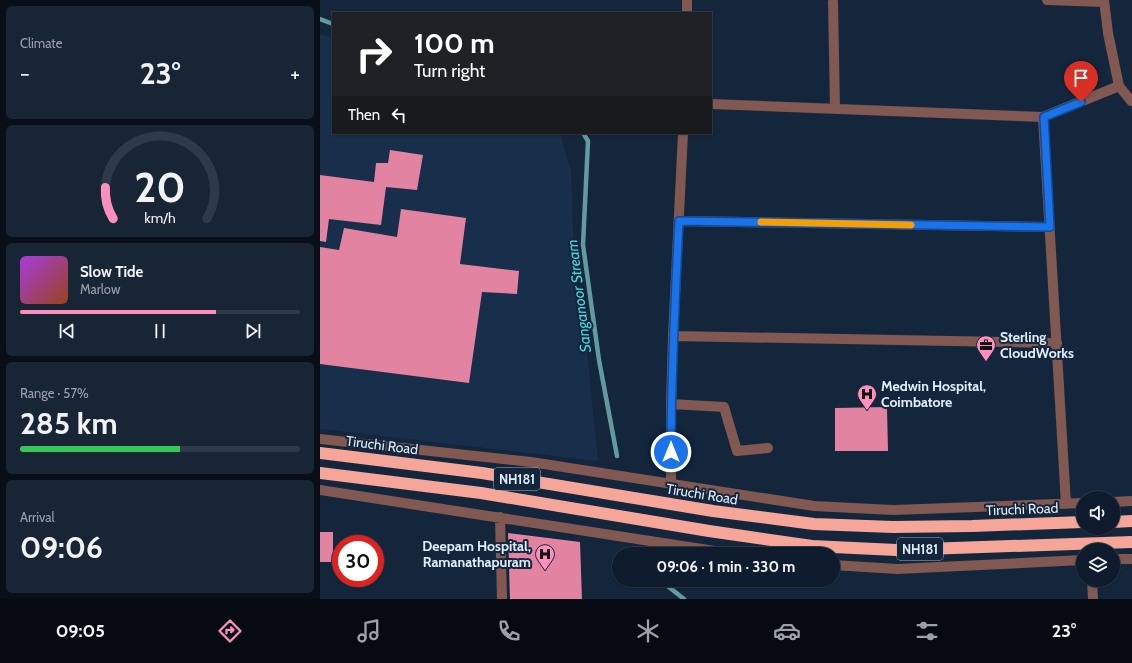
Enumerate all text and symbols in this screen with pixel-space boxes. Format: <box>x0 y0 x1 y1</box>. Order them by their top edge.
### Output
text: 100 m <box>414 26 495 60</box>
icon: right <box>348 28 400 80</box>
text: Climate <box>20 35 62 51</box>
text: 23° <box>140 55 180 92</box>
text: − <box>20 60 30 87</box>
text: + <box>290 60 300 87</box>
text: Turn right <box>414 60 485 82</box>
pin <box>1064 61 1098 102</box>
icon: arrive <box>1070 67 1092 89</box>
icon: left <box>388 104 410 126</box>
text: Then <box>348 106 380 124</box>
text: 20 <box>134 162 186 212</box>
text: km/h <box>144 208 176 226</box>
water label: Sanganoor Stream <box>563 239 595 353</box>
text: Slow Tide <box>80 263 143 281</box>
text: Marlow <box>80 281 120 297</box>
icon: previous <box>56 320 78 342</box>
icon: pause <box>149 320 171 342</box>
icon: next <box>242 320 264 342</box>
place label: Sterling CloudWorks <box>1000 328 1074 362</box>
office icon: Sterling CloudWorks <box>975 334 997 362</box>
place label: Medwin Hospital, Coimbatore <box>881 377 986 411</box>
hospital icon: Medwin Hospital, Coimbatore <box>856 383 878 411</box>
text: Range · 57% <box>20 385 89 401</box>
text: 285 km <box>20 405 117 442</box>
position arrow <box>650 431 692 473</box>
street label: Tiruchi Road <box>345 432 419 458</box>
road number: NH181 <box>494 468 540 490</box>
street label: Tiruchi Road <box>665 479 739 509</box>
map controls <box>1076 491 1120 587</box>
button: sound <box>1076 491 1120 535</box>
street label: Tiruchi Road <box>985 499 1059 519</box>
text: Arrival <box>20 509 55 525</box>
text: 09:06 <box>20 529 103 566</box>
speed limit sign: 30 <box>332 535 384 587</box>
place label: Deepam Hospital, Ramanathapuram <box>422 537 531 571</box>
road number: NH181 <box>897 538 943 560</box>
hospital icon: Deepam Hospital, Ramanathapuram <box>534 543 556 571</box>
button: layers <box>1076 543 1120 587</box>
text: 09:06 · 1 min · 330 m <box>657 558 795 576</box>
icon: directions <box>216 617 244 645</box>
icon: music <box>355 617 383 645</box>
icon: phone <box>495 617 523 645</box>
icon: climate <box>634 617 662 645</box>
icon: car <box>773 617 801 645</box>
icon: filters <box>913 617 941 645</box>
text: 09:05 <box>56 620 105 642</box>
text: 23° <box>1052 620 1076 642</box>

